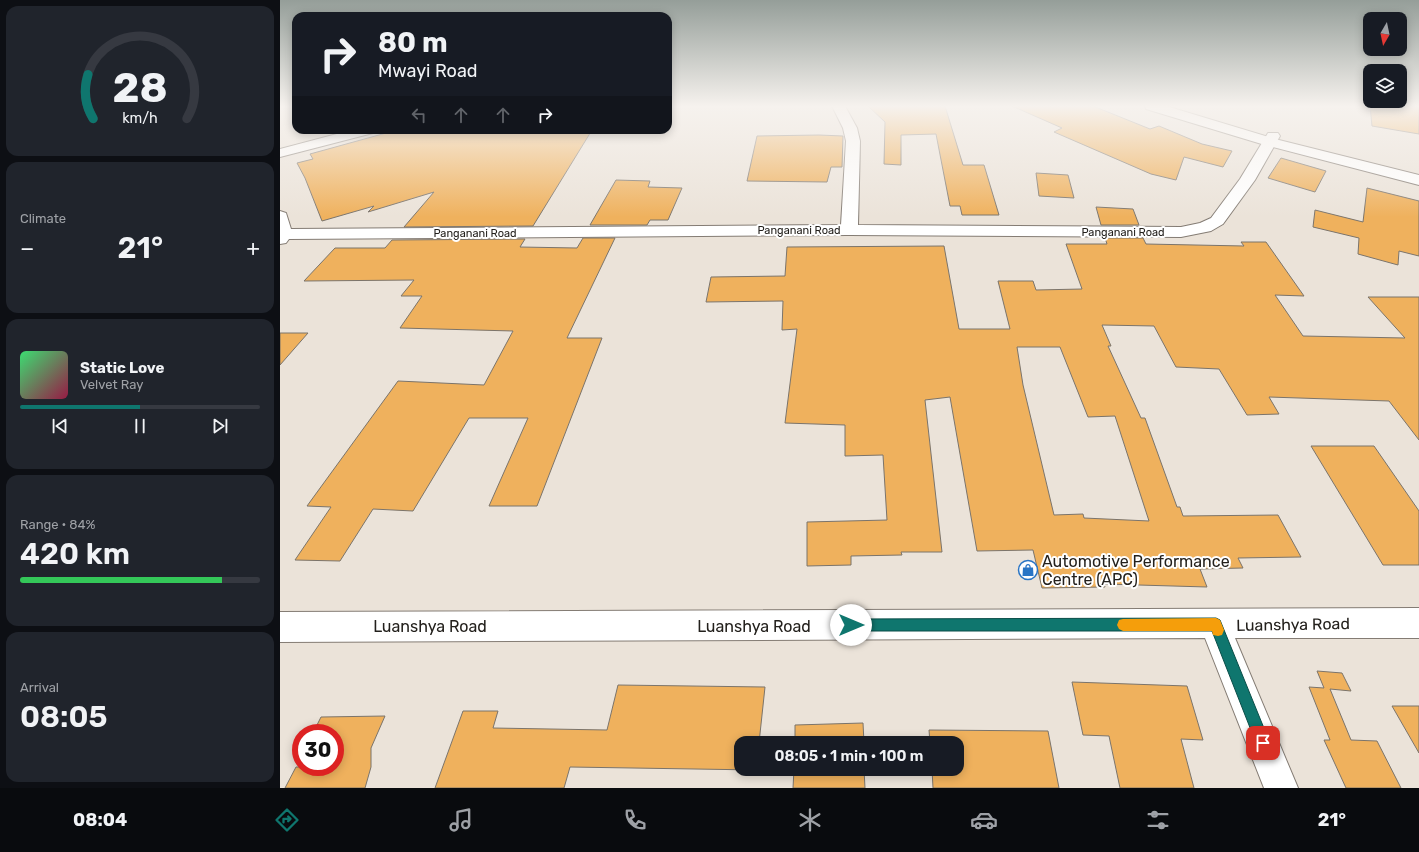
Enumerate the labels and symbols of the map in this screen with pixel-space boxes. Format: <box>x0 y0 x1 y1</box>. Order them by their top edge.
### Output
north arrow <box>1363 12 1407 56</box>
street label: Panganani Road <box>757 224 841 237</box>
street label: Panganani Road <box>1081 226 1165 239</box>
street label: Panganani Road <box>433 227 517 240</box>
place label: Automotive Performance Centre (APC) <box>1042 552 1230 589</box>
shop icon: Automotive Performance Centre (APC) <box>1017 559 1039 581</box>
position arrow <box>830 604 872 646</box>
street label: Luanshya Road <box>1236 614 1350 635</box>
street label: Luanshya Road <box>373 617 487 636</box>
street label: Luanshya Road <box>697 617 811 636</box>
speed limit sign: 30 <box>292 724 344 776</box>
pin <box>1246 726 1280 760</box>

